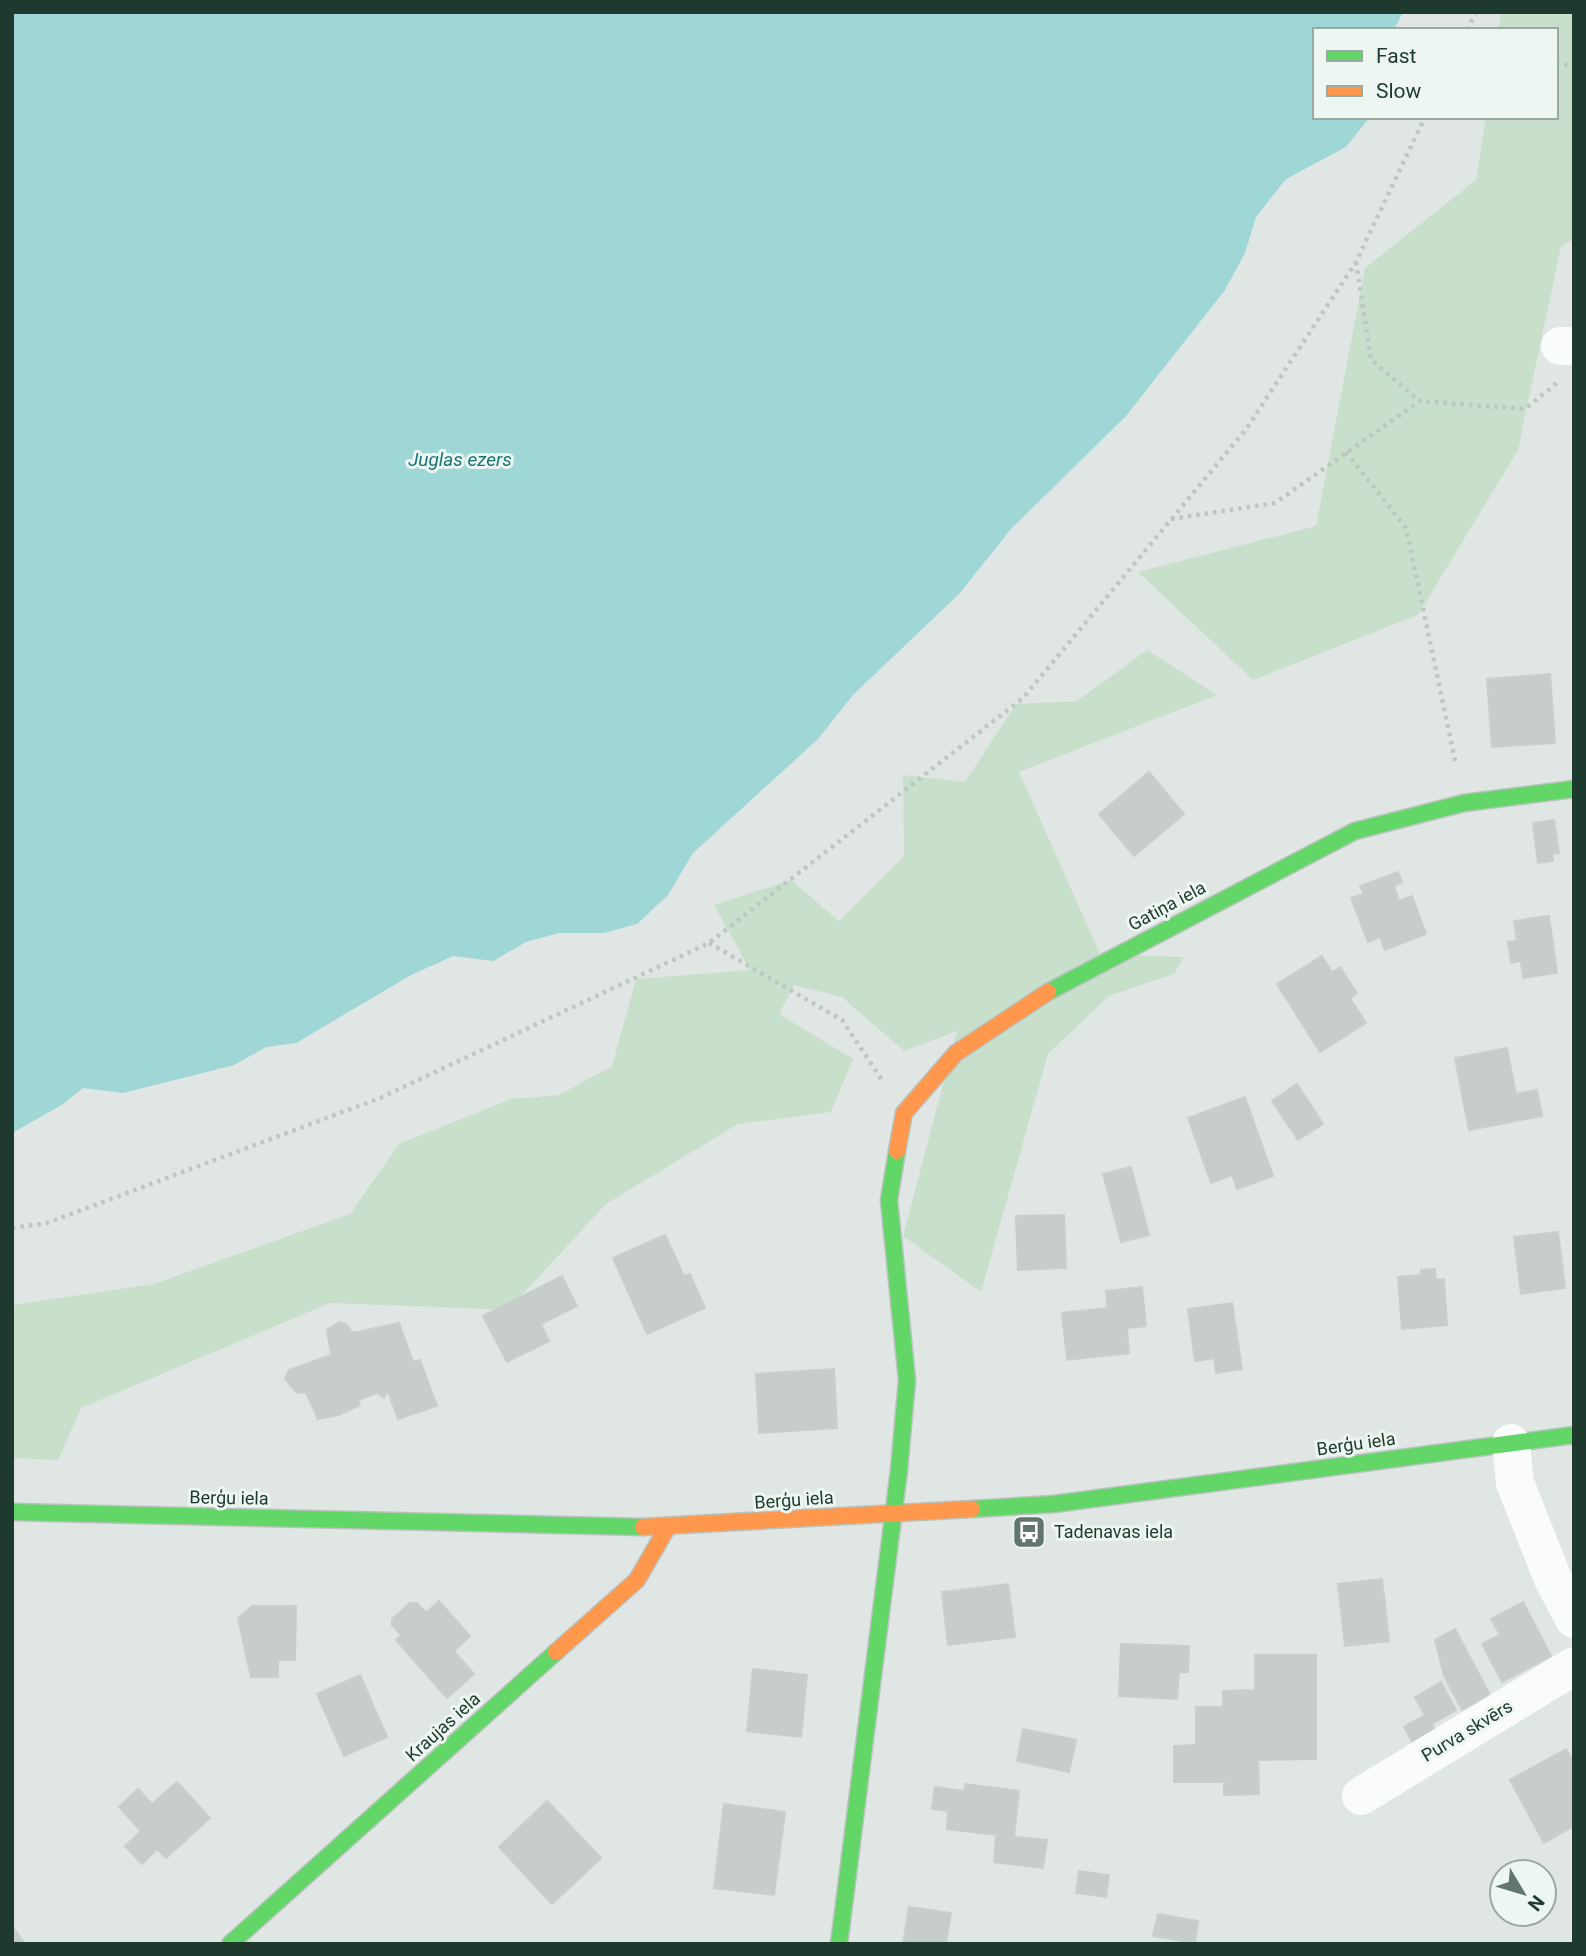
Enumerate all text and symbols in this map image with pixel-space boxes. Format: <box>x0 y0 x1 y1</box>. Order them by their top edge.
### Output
legend <box>1313 28 1558 119</box>
text: Fast <box>1376 44 1417 68</box>
text: Slow <box>1376 79 1422 103</box>
water label: Juglas ezers <box>408 448 512 471</box>
street label: Gatiņa iela <box>1124 876 1210 936</box>
street label: Berģu iela <box>1315 1428 1397 1459</box>
street label: Berģu iela <box>189 1486 269 1509</box>
street label: Berģu iela <box>754 1486 834 1513</box>
bus stop icon: Tadenavas iela <box>1010 1513 1048 1551</box>
place label: Tadenavas iela <box>1054 1521 1173 1542</box>
street label: Kraujas iela <box>401 1688 484 1765</box>
street label: Purva skvērs <box>1417 1695 1516 1766</box>
north arrow <box>1488 1858 1558 1928</box>
text: N <box>1523 1891 1549 1916</box>

